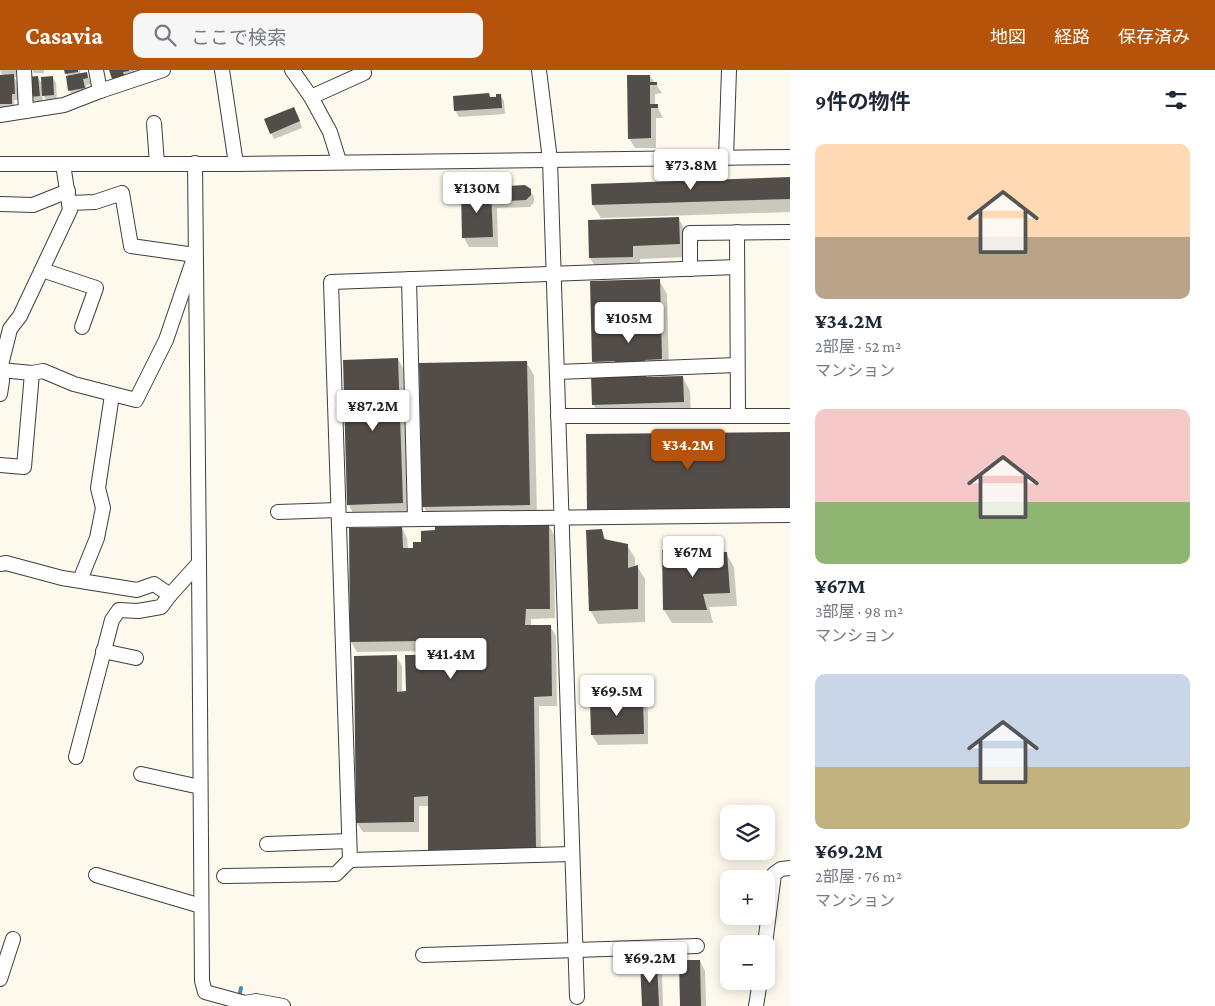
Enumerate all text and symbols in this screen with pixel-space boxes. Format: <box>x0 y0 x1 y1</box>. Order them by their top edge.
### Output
search box <box>133 13 483 58</box>
icon: search <box>151 21 179 49</box>
text: Casavia <box>25 22 103 49</box>
text: ここで検索 <box>191 27 286 48</box>
text: 地図 <box>990 27 1026 47</box>
text: 経路 <box>1054 27 1090 47</box>
text: 保存済み <box>1118 27 1190 47</box>
icon: filters <box>1162 86 1190 114</box>
text: 9件の物件 <box>815 90 910 114</box>
pin: ¥73.8M <box>650 148 732 191</box>
text: ¥73.8M <box>665 156 717 173</box>
pin: ¥130M <box>442 172 512 214</box>
icon: home <box>958 177 1048 267</box>
text: ¥130M <box>454 179 500 196</box>
pin: ¥105M <box>594 302 664 344</box>
text: ¥105M <box>606 309 652 326</box>
text: ¥34.2M <box>815 309 883 333</box>
text: 2部屋 · 52 m² <box>815 338 901 355</box>
text: マンション <box>815 362 895 379</box>
pin: ¥87.2M <box>332 390 414 432</box>
text: ¥87.2M <box>348 397 398 414</box>
pin: ¥34.2M <box>647 428 729 471</box>
text: ¥34.2M <box>662 436 714 453</box>
icon: home <box>958 442 1048 532</box>
pin: ¥67M <box>663 536 723 578</box>
text: ¥67M <box>674 543 712 560</box>
text: ¥67M <box>815 574 866 598</box>
text: 3部屋 · 98 m² <box>815 603 903 620</box>
text: マンション <box>815 627 895 644</box>
pin: ¥41.4M <box>410 638 492 680</box>
text: ¥41.4M <box>426 645 476 662</box>
pin: ¥69.5M <box>576 674 658 717</box>
text: ¥69.5M <box>591 682 643 699</box>
icon: home <box>958 707 1048 797</box>
map controls <box>720 805 775 990</box>
button: layers <box>720 805 775 860</box>
text: ¥69.2M <box>815 839 883 863</box>
text: 2部屋 · 76 m² <box>815 868 902 885</box>
button: + <box>720 870 775 925</box>
text: マンション <box>815 892 895 909</box>
button: − <box>720 935 775 990</box>
pin: ¥69.2M <box>609 942 691 984</box>
text: ¥69.2M <box>624 949 676 966</box>

